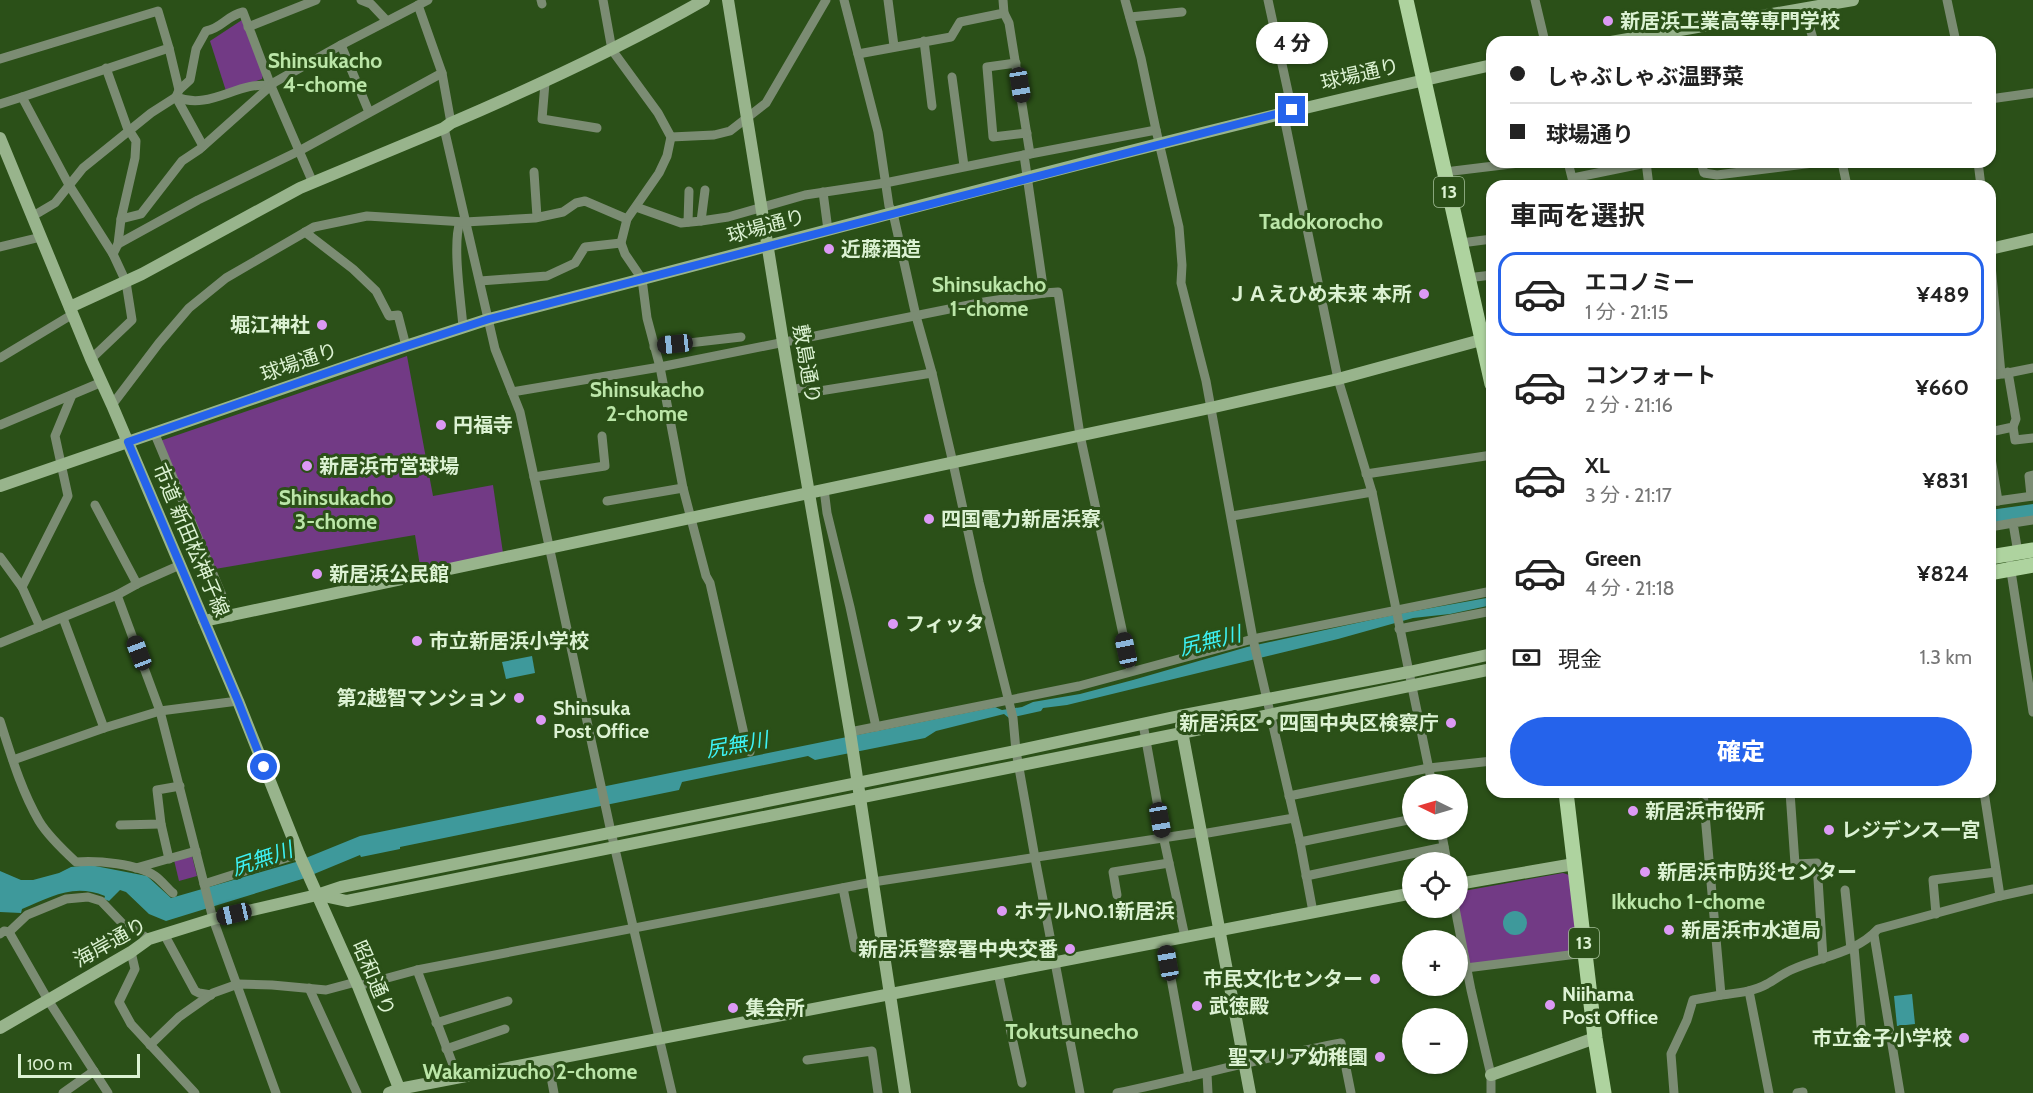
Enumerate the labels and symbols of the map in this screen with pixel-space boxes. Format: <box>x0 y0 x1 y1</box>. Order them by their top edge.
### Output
place label: 新居浜工業高等専門学校 <box>1620 9 1840 33</box>
marker: 新居浜工業高等専門学校 <box>1601 14 1615 28</box>
callout: 4 分 <box>1256 23 1328 65</box>
district label: Shinsukacho 4-chome <box>268 48 382 97</box>
street label: 球場通り <box>1318 53 1402 95</box>
car <box>1008 66 1032 104</box>
route end <box>1278 96 1305 123</box>
road number: 13 <box>1434 177 1464 207</box>
street label: 球場通り <box>724 204 808 248</box>
district label: Tadokorocho <box>1259 208 1383 235</box>
place label: 近藤酒造 <box>841 237 921 261</box>
marker: 近藤酒造 <box>822 242 836 256</box>
district label: Shinsukacho 1-chome <box>932 272 1046 321</box>
place label: ＪＡえひめ未来 本所 <box>1228 282 1412 306</box>
marker: ＪＡえひめ未来 本所 <box>1417 287 1431 301</box>
place label: 堀江神社 <box>230 313 310 337</box>
marker: 堀江神社 <box>315 318 329 332</box>
street label: 敷島通り <box>788 323 826 405</box>
car <box>656 333 694 355</box>
street label: 球場通り <box>257 338 341 386</box>
district label: Shinsukacho 2-chome <box>590 377 704 426</box>
place label: 円福寺 <box>453 413 513 437</box>
marker: 円福寺 <box>434 418 448 432</box>
place label: 新居浜市営球場 <box>319 454 459 478</box>
marker: 新居浜市営球場 <box>300 459 314 473</box>
street label: 市道 新田松神子線 <box>148 460 234 620</box>
district label: Shinsukacho 3-chome <box>279 485 393 534</box>
place label: 四国電力新居浜寮 <box>941 507 1101 531</box>
marker: 四国電力新居浜寮 <box>922 512 936 526</box>
place label: 新居浜公民館 <box>329 562 449 586</box>
marker: 新居浜公民館 <box>310 567 324 581</box>
place label: フィッタ <box>905 612 985 636</box>
marker: フィッタ <box>886 617 900 631</box>
water label: 尻無川 <box>1176 620 1245 660</box>
place label: 市立新居浜小学校 <box>429 629 589 653</box>
car <box>1113 631 1139 669</box>
car <box>124 633 154 673</box>
marker: 市立新居浜小学校 <box>410 634 424 648</box>
place label: 第2越智マンション <box>336 686 507 710</box>
marker: 第2越智マンション <box>512 691 526 705</box>
place label: Shinsuka Post Office <box>553 696 649 743</box>
place label: 新居浜区・四国中央区検察庁 <box>1179 711 1439 735</box>
marker: Shinsuka Post Office <box>534 713 548 727</box>
marker: 新居浜区・四国中央区検察庁 <box>1444 716 1458 730</box>
water label: 尻無川 <box>704 726 772 762</box>
route start <box>250 753 277 780</box>
north arrow <box>1402 774 1468 840</box>
place label: 新居浜市役所 <box>1645 799 1765 823</box>
car <box>1148 801 1172 839</box>
marker: 新居浜市役所 <box>1626 804 1640 818</box>
place label: レジデンス一宮 <box>1841 818 1981 842</box>
marker: レジデンス一宮 <box>1822 823 1836 837</box>
water label: 尻無川 <box>228 836 298 881</box>
place label: 新居浜市防災センター <box>1657 860 1857 884</box>
marker: 新居浜市防災センター <box>1638 865 1652 879</box>
district label: Ikkucho 1-chome <box>1611 889 1765 914</box>
place label: ホテルNO.1新居浜 <box>1014 899 1175 923</box>
car <box>214 901 254 927</box>
marker: ホテルNO.1新居浜 <box>995 904 1009 918</box>
street label: 海岸通り <box>69 912 151 972</box>
place label: 新居浜市水道局 <box>1681 918 1821 942</box>
marker: 新居浜市水道局 <box>1662 923 1676 937</box>
road number: 13 <box>1569 928 1599 958</box>
street label: 昭和通り <box>347 936 401 1020</box>
place label: 新居浜警察署中央交番 <box>858 937 1058 961</box>
marker: 新居浜警察署中央交番 <box>1063 942 1077 956</box>
car <box>1156 944 1180 982</box>
place label: 市民文化センター <box>1203 967 1363 991</box>
marker: 市民文化センター <box>1368 972 1382 986</box>
place label: Niihama Post Office <box>1562 982 1658 1029</box>
place label: 武徳殿 <box>1209 994 1269 1018</box>
place label: 集会所 <box>745 996 805 1020</box>
marker: Niihama Post Office <box>1543 998 1557 1012</box>
marker: 武徳殿 <box>1190 999 1204 1013</box>
marker: 集会所 <box>726 1001 740 1015</box>
district label: Tokutsunecho <box>1005 1018 1139 1045</box>
place label: 市立金子小学校 <box>1812 1026 1952 1050</box>
marker: 市立金子小学校 <box>1957 1031 1971 1045</box>
place label: 聖マリア幼稚園 <box>1228 1045 1368 1069</box>
marker: 聖マリア幼稚園 <box>1373 1050 1387 1064</box>
scale bar <box>18 1051 140 1078</box>
district label: Wakamizucho 2-chome <box>423 1059 638 1084</box>

